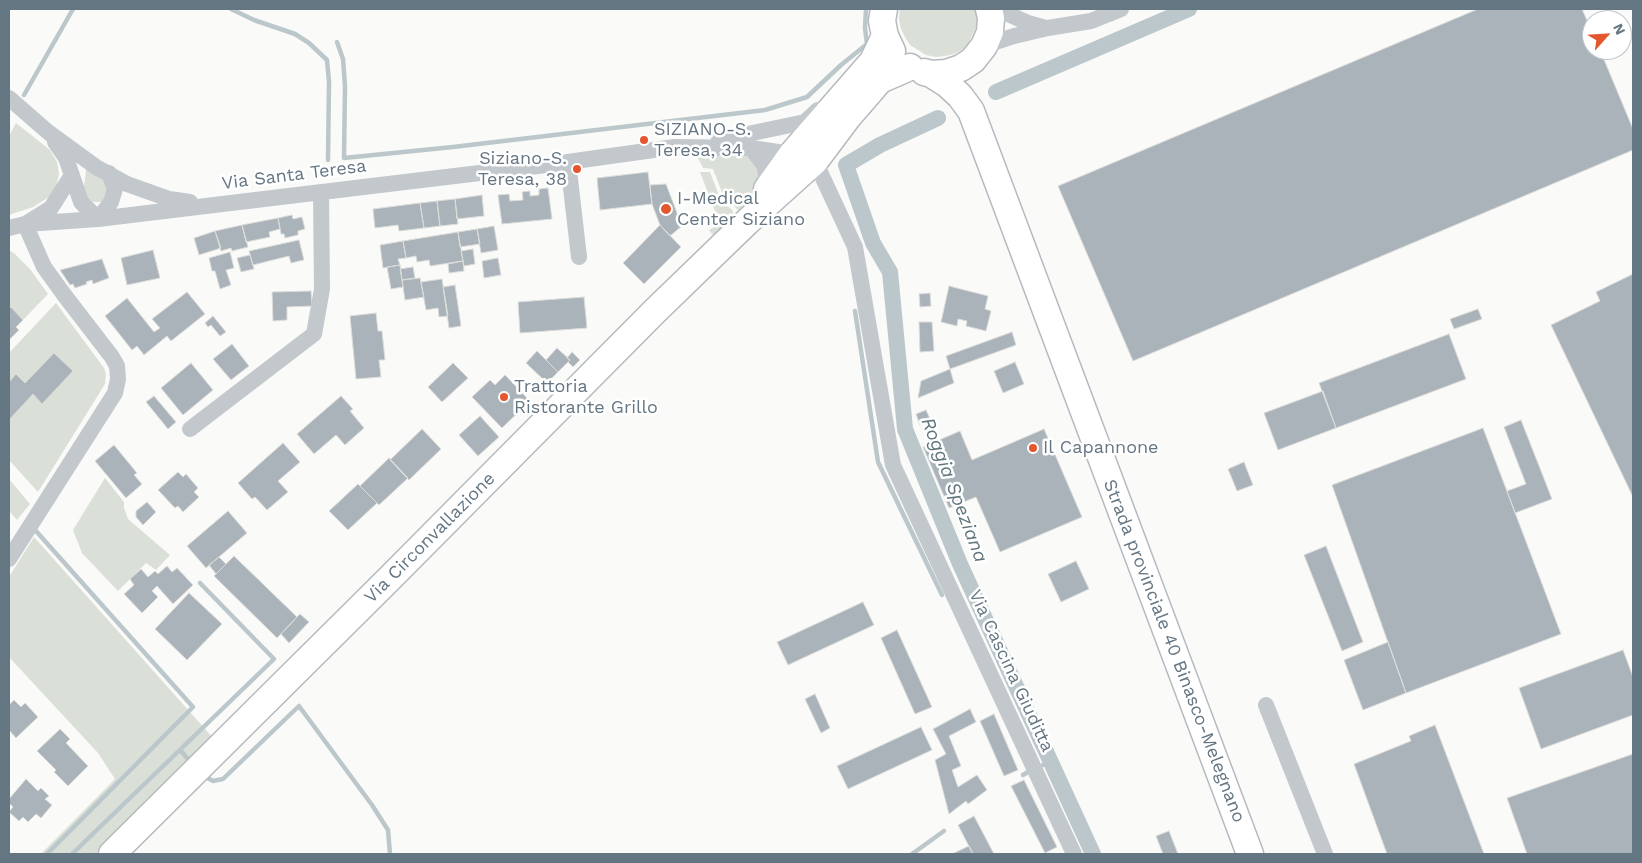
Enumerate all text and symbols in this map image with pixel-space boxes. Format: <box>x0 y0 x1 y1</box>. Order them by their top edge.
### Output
north arrow <box>1582 10 1632 60</box>
text: N <box>1610 21 1629 37</box>
place label: SIZIANO-S. Teresa, 34 <box>654 119 751 162</box>
marker: SIZIANO-S. Teresa, 34 <box>638 134 650 146</box>
place label: Siziano-S. Teresa, 38 <box>478 148 567 190</box>
street label: Via Santa Teresa <box>220 155 368 195</box>
marker: Siziano-S. Teresa, 38 <box>571 163 583 175</box>
place label: I-Medical Center Siziano <box>677 188 805 230</box>
marker: I-Medical Center Siziano <box>659 202 673 216</box>
place label: Trattoria Ristorante Grillo <box>514 376 658 418</box>
marker: Trattoria Ristorante Grillo <box>498 391 510 403</box>
water label: Roggia Speziana <box>916 414 992 566</box>
place label: Il Capannone <box>1043 437 1158 459</box>
marker: Il Capannone <box>1027 442 1039 454</box>
street label: Via Circonvallazione <box>360 468 500 608</box>
street label: Strada provinciale 40 Binasco-Melegnano <box>1098 476 1250 826</box>
street label: Via Cascina Giuditta <box>964 587 1058 755</box>

